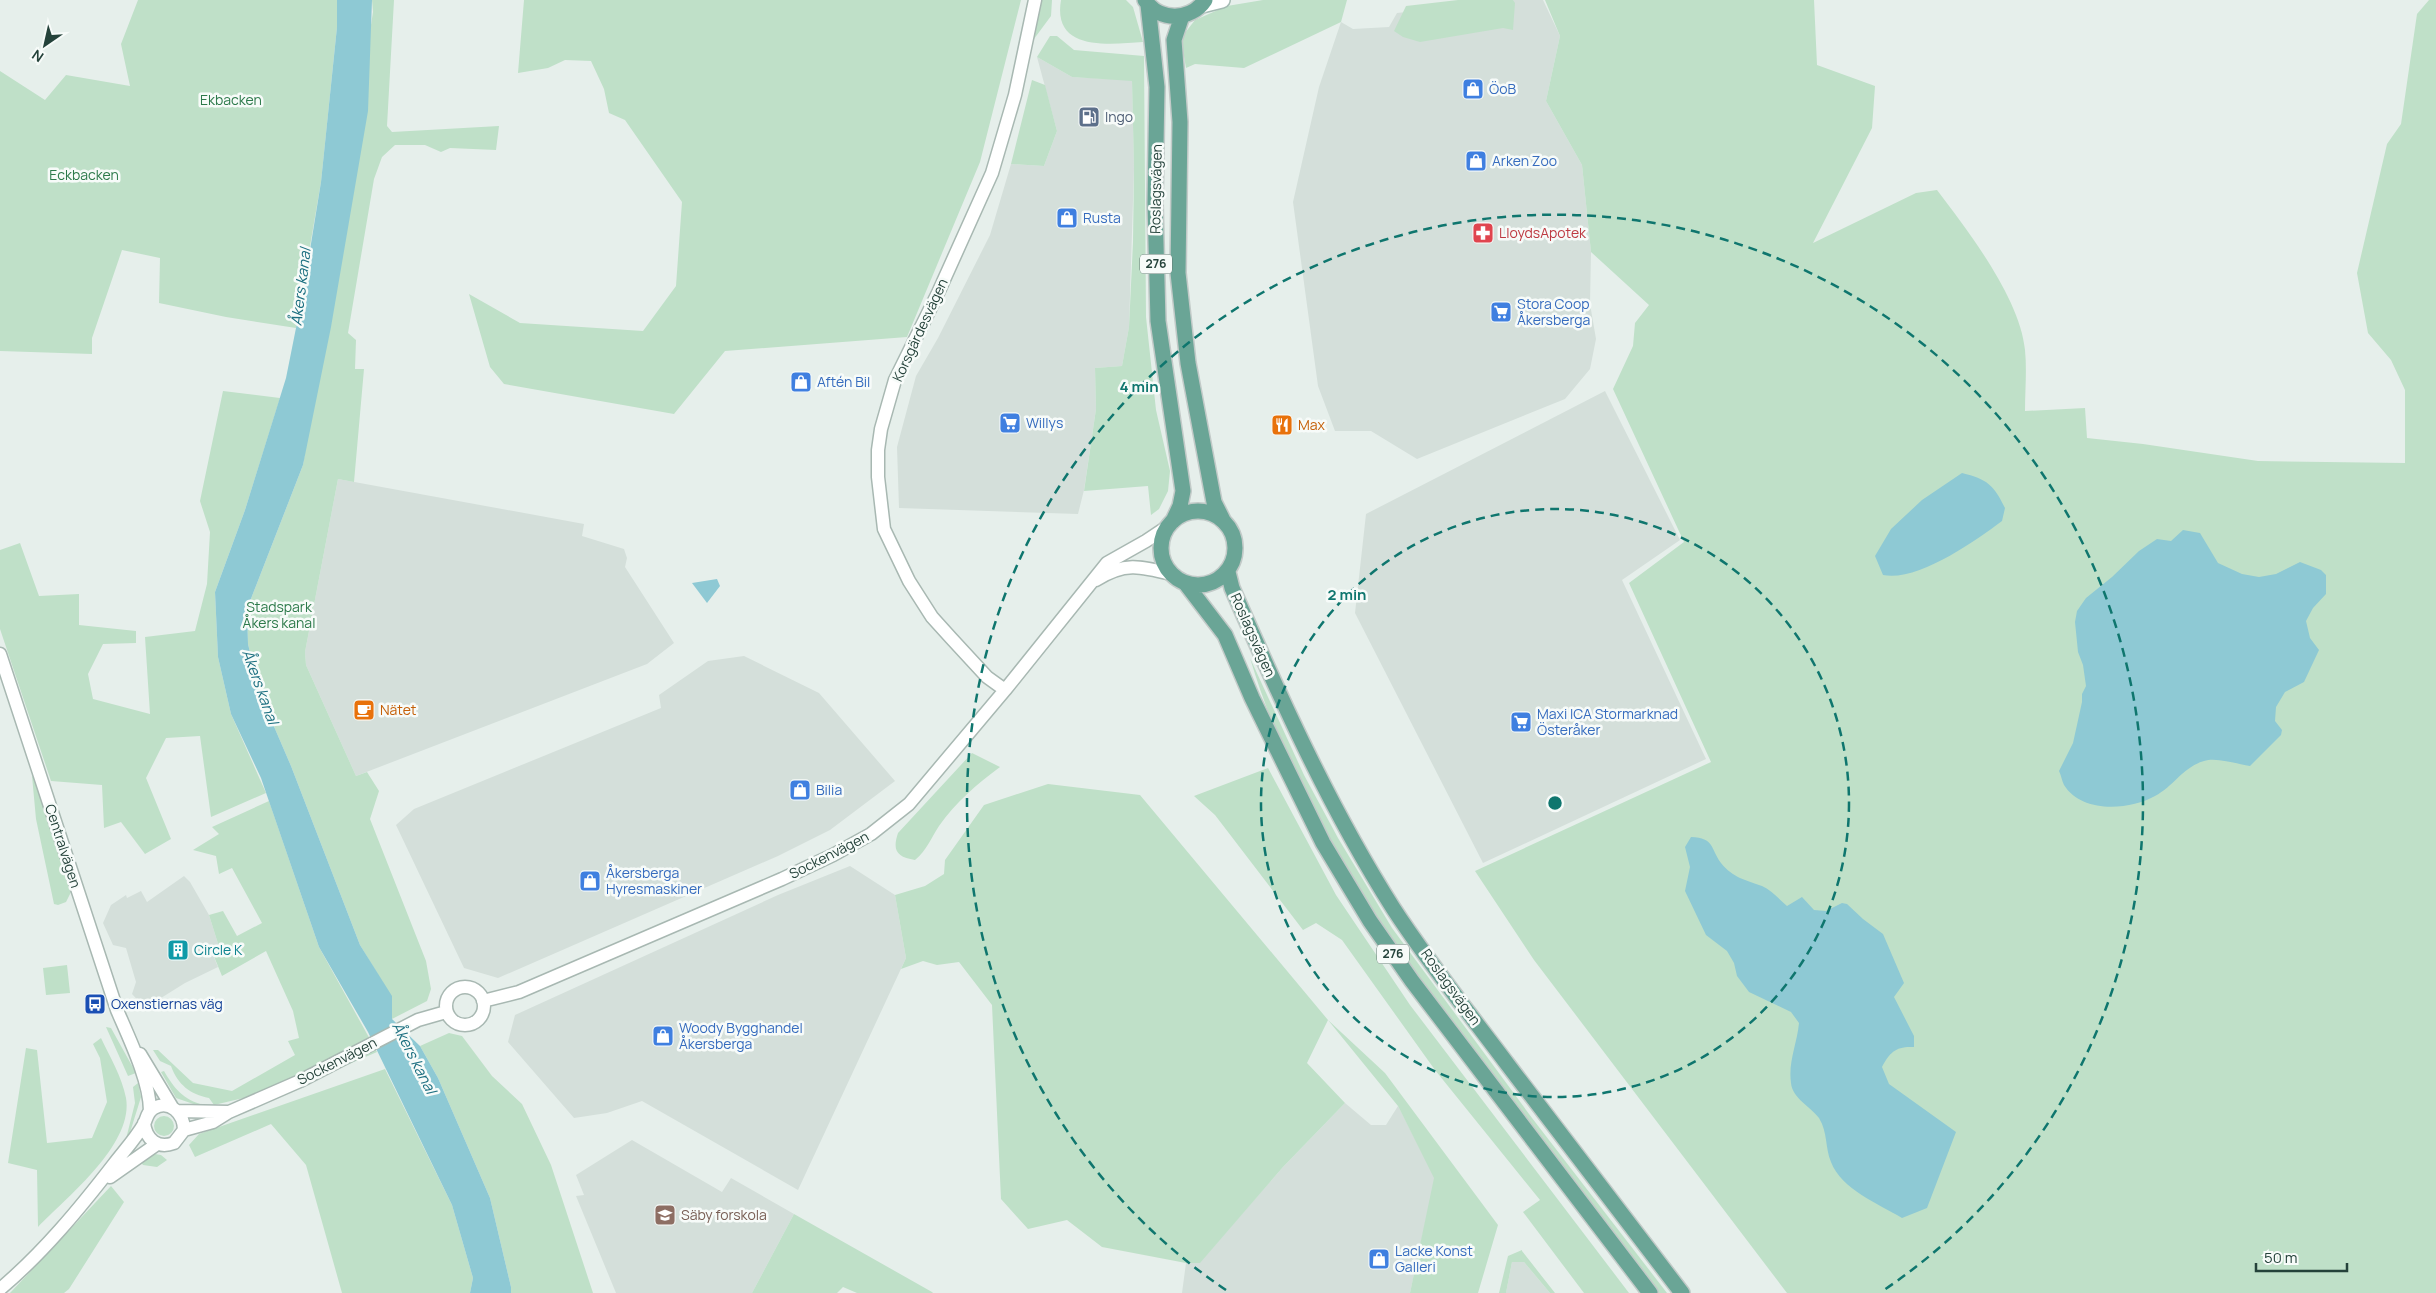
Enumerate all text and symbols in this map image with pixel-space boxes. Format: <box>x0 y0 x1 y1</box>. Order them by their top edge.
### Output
north arrow <box>20 20 70 70</box>
text: N <box>28 46 47 67</box>
shop icon: ÖoB <box>1461 77 1485 101</box>
place label: ÖoB <box>1489 79 1516 98</box>
park label: Ekbacken <box>200 90 262 109</box>
fuel station icon: Ingo <box>1077 105 1101 129</box>
place label: Ingo <box>1105 107 1133 126</box>
street label: Roslagsvägen <box>1145 144 1166 234</box>
shop icon: Arken Zoo <box>1464 149 1488 173</box>
place label: Arken Zoo <box>1492 151 1557 170</box>
park label: Eckbacken <box>49 165 119 184</box>
shop icon: Rusta <box>1055 206 1079 230</box>
place label: Rusta <box>1083 208 1121 227</box>
pharmacy icon: LloydsApotek <box>1471 221 1495 245</box>
place label: LloydsApotek <box>1499 223 1587 242</box>
water label: Åkers kanal <box>285 244 316 327</box>
road number: 276 <box>1140 254 1172 274</box>
street label: Korsgärdesvägen <box>887 275 952 384</box>
place label: Stora Coop Åkersberga <box>1517 294 1590 329</box>
supermarket icon: Stora Coop Åkersberga <box>1489 300 1513 324</box>
shop icon: Aftén Bil <box>789 370 813 394</box>
place label: Aftén Bil <box>817 372 870 391</box>
text: 4 min <box>1119 376 1159 397</box>
supermarket icon: Willys <box>998 411 1022 435</box>
place label: Willys <box>1026 413 1063 432</box>
restaurant icon: Max <box>1270 413 1294 437</box>
place label: Max <box>1298 415 1326 434</box>
text: 2 min <box>1327 584 1367 605</box>
street label: Roslagsvägen <box>1227 590 1280 680</box>
park label: Stadspark Åkers kanal <box>243 597 315 632</box>
water label: Åkers kanal <box>237 647 285 729</box>
cafe icon: Nätet <box>352 698 376 722</box>
place label: Nätet <box>380 700 417 719</box>
place label: Maxi ICA Stormarknad Österåker <box>1537 704 1678 739</box>
supermarket icon: Maxi ICA Stormarknad Österåker <box>1509 710 1533 734</box>
shop icon: Bilia <box>788 778 812 802</box>
place label: Bilia <box>816 780 842 799</box>
centre of rings <box>1546 794 1564 812</box>
street label: Centralvägen <box>41 802 86 890</box>
street label: Sockenvägen <box>786 826 872 883</box>
place label: Åkersberga Hyresmaskiner <box>606 863 702 898</box>
shop icon: Åkersberga Hyresmaskiner <box>578 869 602 893</box>
building icon: Circle K <box>166 938 190 962</box>
place label: Circle K <box>194 940 243 959</box>
road number: 276 <box>1377 944 1409 964</box>
street label: Roslagsvägen <box>1417 945 1485 1029</box>
bus stop icon: Oxenstiernas väg <box>83 992 107 1016</box>
place label: Oxenstiernas väg <box>111 994 223 1013</box>
water label: Åkers kanal <box>387 1018 443 1100</box>
place label: Woody Bygghandel Åkersberga <box>679 1018 803 1053</box>
shop icon: Woody Bygghandel Åkersberga <box>651 1024 675 1048</box>
street label: Sockenvägen <box>294 1032 380 1089</box>
school or university icon: Säby forskola <box>653 1203 677 1227</box>
place label: Säby forskola <box>681 1205 767 1224</box>
scale bar <box>2256 1240 2347 1272</box>
place label: Lacke Konst Galleri <box>1395 1241 1473 1276</box>
shop icon: Lacke Konst Galleri <box>1367 1247 1391 1271</box>
text: 50 m <box>2264 1247 2298 1268</box>

